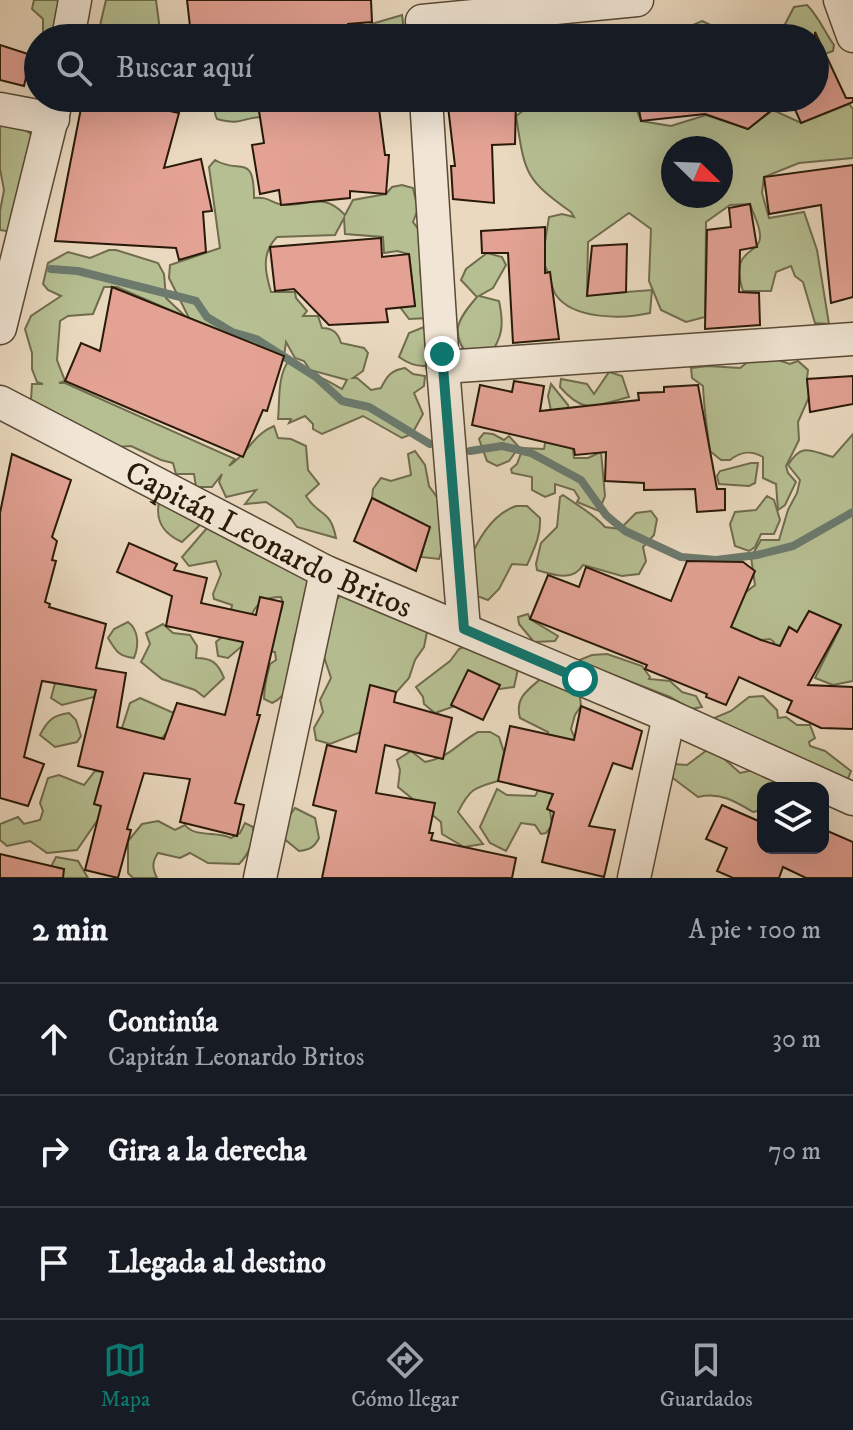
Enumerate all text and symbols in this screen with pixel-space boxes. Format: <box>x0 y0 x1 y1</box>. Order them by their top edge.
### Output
search box <box>24 24 829 112</box>
icon: search <box>52 46 96 90</box>
text: Buscar aquí <box>116 50 253 87</box>
north arrow <box>661 136 733 208</box>
route end <box>424 336 460 372</box>
street label: Capitán Leonardo Britos <box>118 453 418 628</box>
route start <box>562 661 598 697</box>
map controls <box>757 782 829 854</box>
button: layers <box>757 782 829 854</box>
text: 2 min <box>32 909 108 951</box>
text: A pie · 100 m <box>688 914 821 947</box>
text: Continúa <box>108 1004 218 1041</box>
icon: ahead <box>32 1017 76 1061</box>
text: 30 m <box>772 1023 821 1056</box>
text: Capitán Leonardo Britos <box>108 1041 364 1074</box>
icon: right <box>32 1129 76 1173</box>
text: Gira a la derecha <box>108 1133 307 1170</box>
text: 70 m <box>768 1135 821 1168</box>
icon: arrive <box>32 1241 76 1285</box>
text: Llegada al destino <box>108 1245 326 1282</box>
tab: Mapa <box>100 1338 150 1413</box>
tab: Cómo llegar <box>351 1338 459 1413</box>
tab: Guardados <box>660 1338 753 1413</box>

